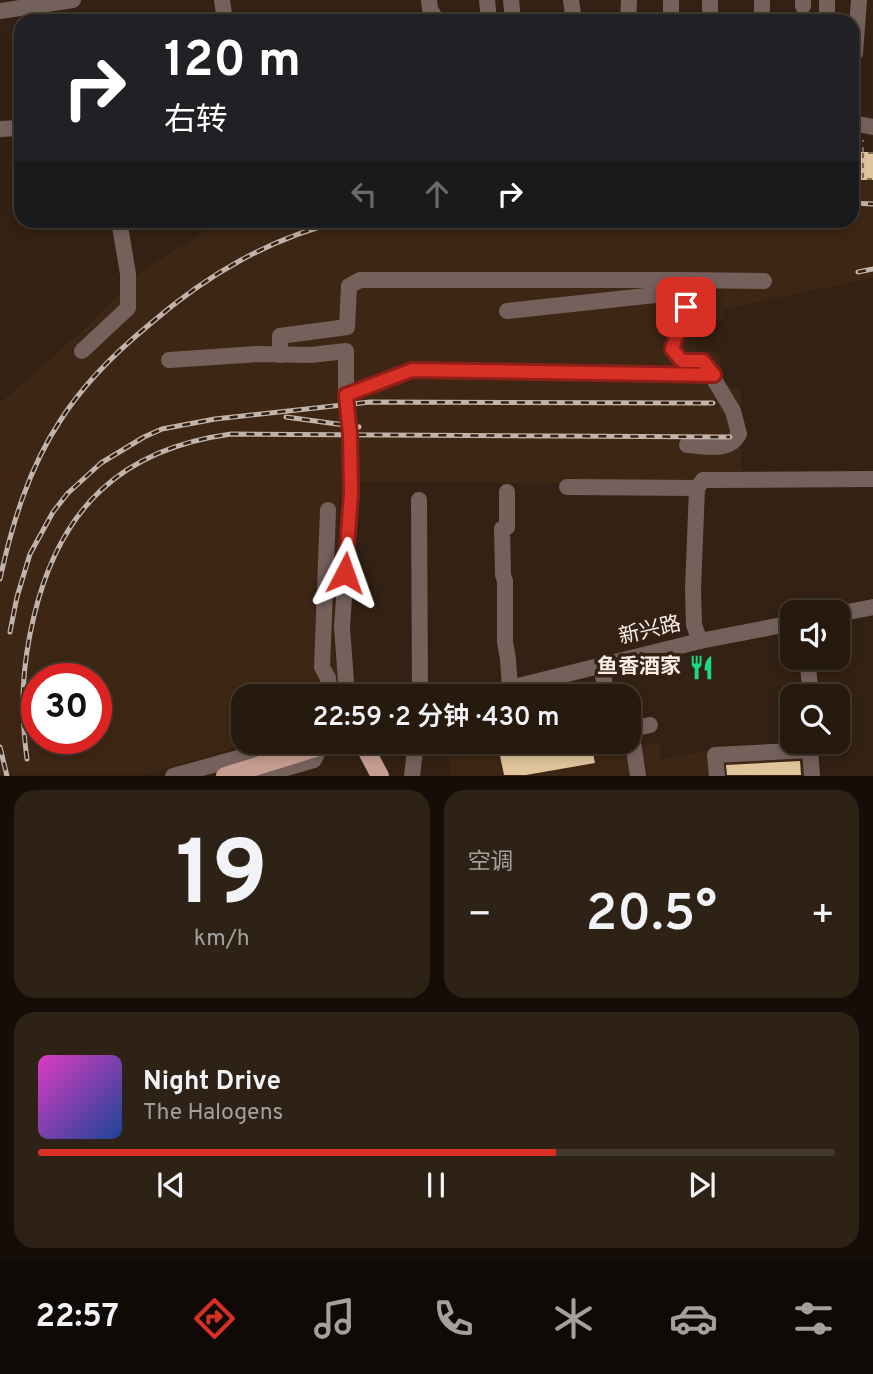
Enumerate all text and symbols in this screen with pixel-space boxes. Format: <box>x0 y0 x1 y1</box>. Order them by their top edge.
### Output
text: 120 m <box>164 32 301 94</box>
icon: right <box>49 42 140 133</box>
text: 右转 <box>164 102 228 142</box>
icon: left <box>345 175 383 213</box>
icon: ahead <box>418 175 456 213</box>
icon: right <box>491 175 529 213</box>
pin <box>656 277 716 337</box>
icon: arrive <box>667 288 705 326</box>
position arrow <box>308 536 382 610</box>
map controls <box>780 600 850 754</box>
button: sound <box>780 600 850 670</box>
street label: 新兴路 <box>616 611 684 651</box>
restaurant icon: 鱼香酒家 <box>687 653 715 681</box>
place label: 鱼香酒家 <box>597 654 681 681</box>
speed limit sign: 30 <box>21 663 112 754</box>
button: search <box>780 684 850 754</box>
text: 22:59 · 2 分钟 · 430 m <box>312 702 560 735</box>
text: 19 <box>176 822 268 937</box>
text: 空调 <box>468 849 514 878</box>
text: 20.5° <box>585 883 717 949</box>
text: − <box>468 892 492 941</box>
text: + <box>810 892 835 941</box>
text: km/h <box>194 925 250 954</box>
text: Night Drive <box>143 1066 281 1099</box>
text: The Halogens <box>143 1099 283 1128</box>
icon: previous <box>152 1166 190 1204</box>
icon: pause <box>417 1166 455 1204</box>
icon: next <box>683 1166 721 1204</box>
icon: directions <box>190 1294 239 1343</box>
icon: music <box>310 1294 359 1343</box>
icon: phone <box>429 1294 478 1343</box>
icon: climate <box>549 1294 598 1343</box>
icon: car <box>669 1294 718 1343</box>
icon: filters <box>789 1294 838 1343</box>
text: 22:57 <box>35 1298 119 1338</box>

